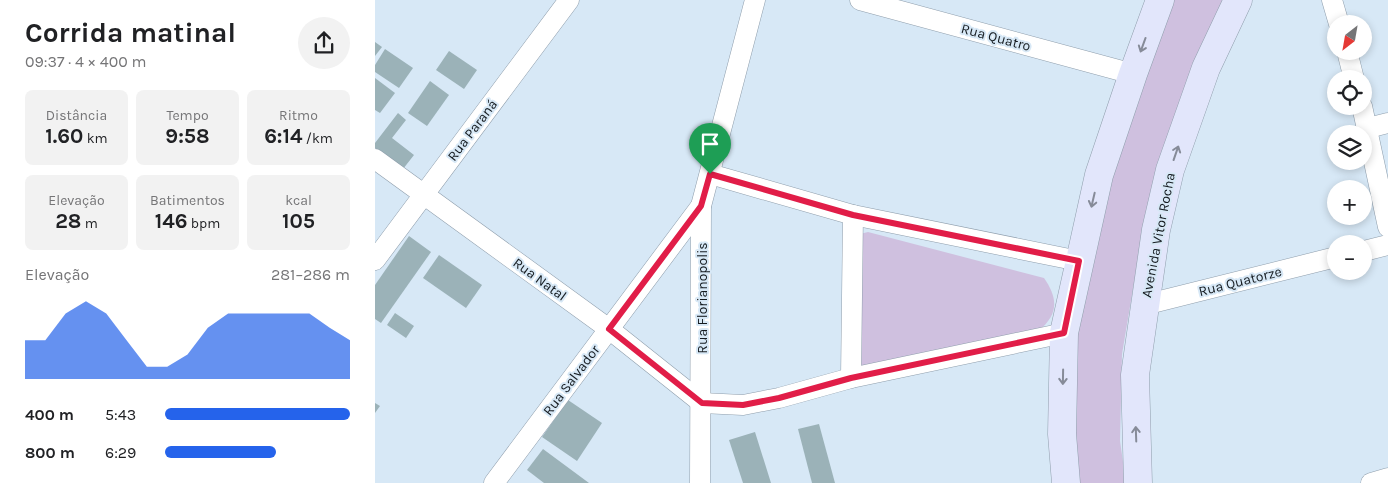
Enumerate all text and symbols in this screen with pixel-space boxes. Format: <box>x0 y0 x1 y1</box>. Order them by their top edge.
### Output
north arrow <box>1327 15 1373 60</box>
map controls <box>1327 15 1372 280</box>
text: Corrida matinal <box>25 16 236 49</box>
button: share <box>298 17 350 69</box>
street label: Rua Quatro <box>959 20 1033 55</box>
one-way arrow <box>1138 37 1147 53</box>
text: 09:37 · 4 × 400 m <box>25 52 147 71</box>
button: locate <box>1327 70 1372 115</box>
street label: Rua Paraná <box>444 96 501 164</box>
text: Distância <box>46 107 107 124</box>
text: Tempo <box>166 107 209 124</box>
text: Ritmo <box>279 107 318 124</box>
pin <box>689 123 731 174</box>
text: 1.60 <box>45 124 83 148</box>
text: 9:58 <box>165 124 210 148</box>
text: 6:14 <box>264 124 303 148</box>
button: layers <box>1327 125 1372 170</box>
text: km <box>83 130 108 147</box>
text: /km <box>303 130 333 147</box>
icon: arrive <box>696 130 724 158</box>
one-way arrow <box>1171 146 1181 162</box>
street label: Avenida Vitor Rocha <box>1138 171 1179 299</box>
button: + <box>1327 180 1372 225</box>
text: Elevação <box>48 192 105 209</box>
text: Batimentos <box>150 192 225 209</box>
text: kcal <box>285 192 312 209</box>
one-way arrow <box>1088 192 1097 208</box>
text: 28 <box>55 209 81 233</box>
text: 146 <box>155 209 187 233</box>
text: 105 <box>282 209 315 233</box>
text: m <box>81 215 98 232</box>
text: bpm <box>187 215 220 232</box>
button: − <box>1327 235 1372 280</box>
street label: Rua Florianopolis <box>694 242 711 354</box>
street label: Rua Natal <box>510 254 570 305</box>
street label: Rua Quatorze <box>1197 263 1284 300</box>
text: Elevação <box>25 265 89 284</box>
text: 281–286 m <box>271 265 350 284</box>
street label: Rua Salvador <box>539 341 604 419</box>
one-way arrow <box>1058 368 1068 385</box>
text: 400 m <box>25 405 74 424</box>
text: 5:43 <box>105 405 136 424</box>
one-way arrow <box>1131 427 1141 443</box>
text: 800 m <box>25 443 75 462</box>
text: 6:29 <box>105 443 136 462</box>

